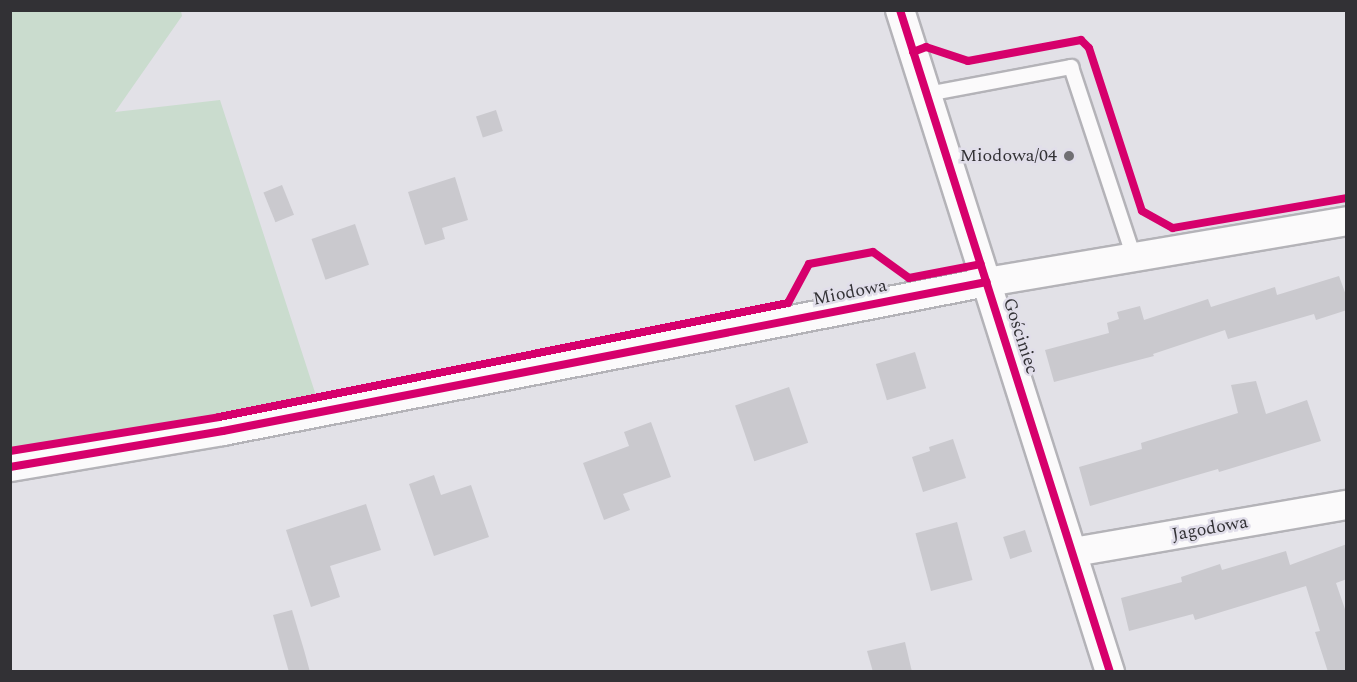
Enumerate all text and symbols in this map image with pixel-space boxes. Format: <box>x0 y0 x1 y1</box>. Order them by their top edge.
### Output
place label: Miodowa/04 <box>960 145 1057 167</box>
marker: Miodowa/04 <box>1062 149 1076 163</box>
street label: Miodowa <box>811 275 889 311</box>
street label: Gościniec <box>998 295 1042 377</box>
street label: Jagodowa <box>1170 512 1250 546</box>

